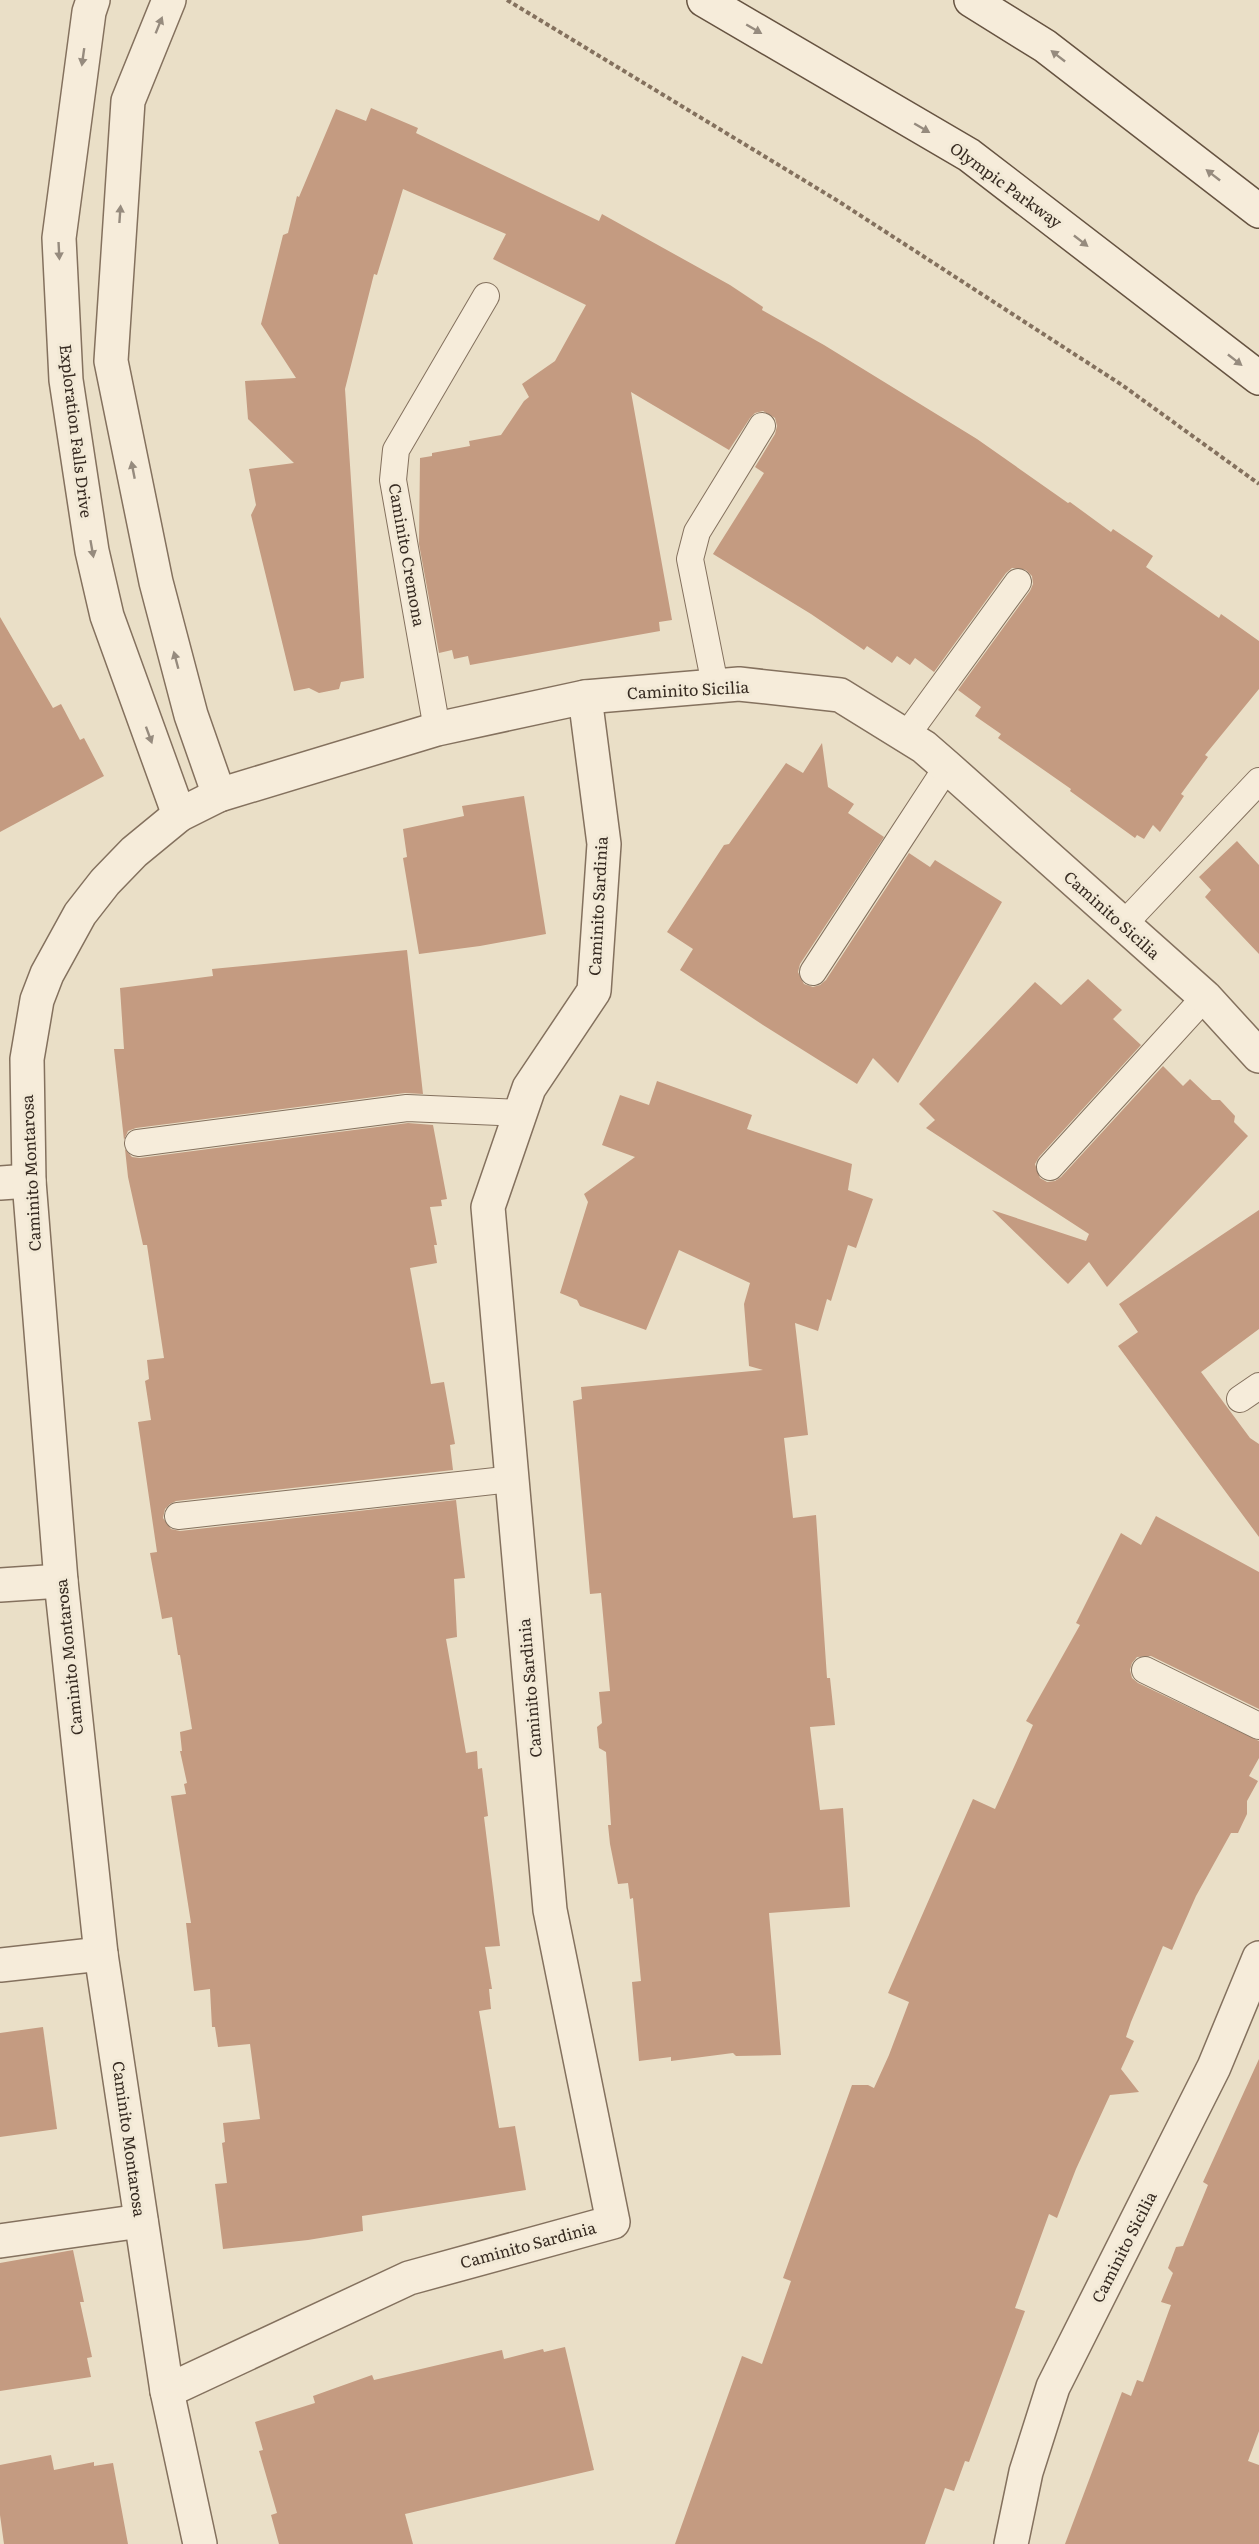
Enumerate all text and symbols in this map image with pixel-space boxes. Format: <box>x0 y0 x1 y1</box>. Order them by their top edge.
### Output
one-way arrow <box>154 16 164 34</box>
one-way arrow <box>746 24 762 35</box>
one-way arrow <box>78 48 87 67</box>
one-way arrow <box>1051 51 1066 63</box>
one-way arrow <box>914 122 931 132</box>
street label: Olympic Parkway <box>946 135 1068 234</box>
one-way arrow <box>1205 170 1220 182</box>
one-way arrow <box>116 205 125 224</box>
one-way arrow <box>1073 235 1089 247</box>
one-way arrow <box>55 241 64 260</box>
street label: Exploration Falls Drive <box>54 343 100 519</box>
one-way arrow <box>1227 354 1243 366</box>
one-way arrow <box>128 460 137 479</box>
street label: Caminito Cremona <box>384 481 432 629</box>
one-way arrow <box>88 539 97 558</box>
one-way arrow <box>171 650 181 669</box>
street label: Caminito Sicilia <box>626 674 750 704</box>
one-way arrow <box>145 726 154 744</box>
street label: Caminito Sardinia <box>581 835 613 976</box>
street label: Caminito Sicilia <box>1059 864 1166 964</box>
street label: Caminito Montarosa <box>14 1094 46 1252</box>
street label: Caminito Montarosa <box>48 1577 88 1736</box>
street label: Caminito Sardinia <box>511 1617 547 1759</box>
street label: Caminito Montarosa <box>107 2059 153 2219</box>
street label: Caminito Sicilia <box>1085 2186 1162 2306</box>
street label: Caminito Sardinia <box>457 2214 599 2274</box>

